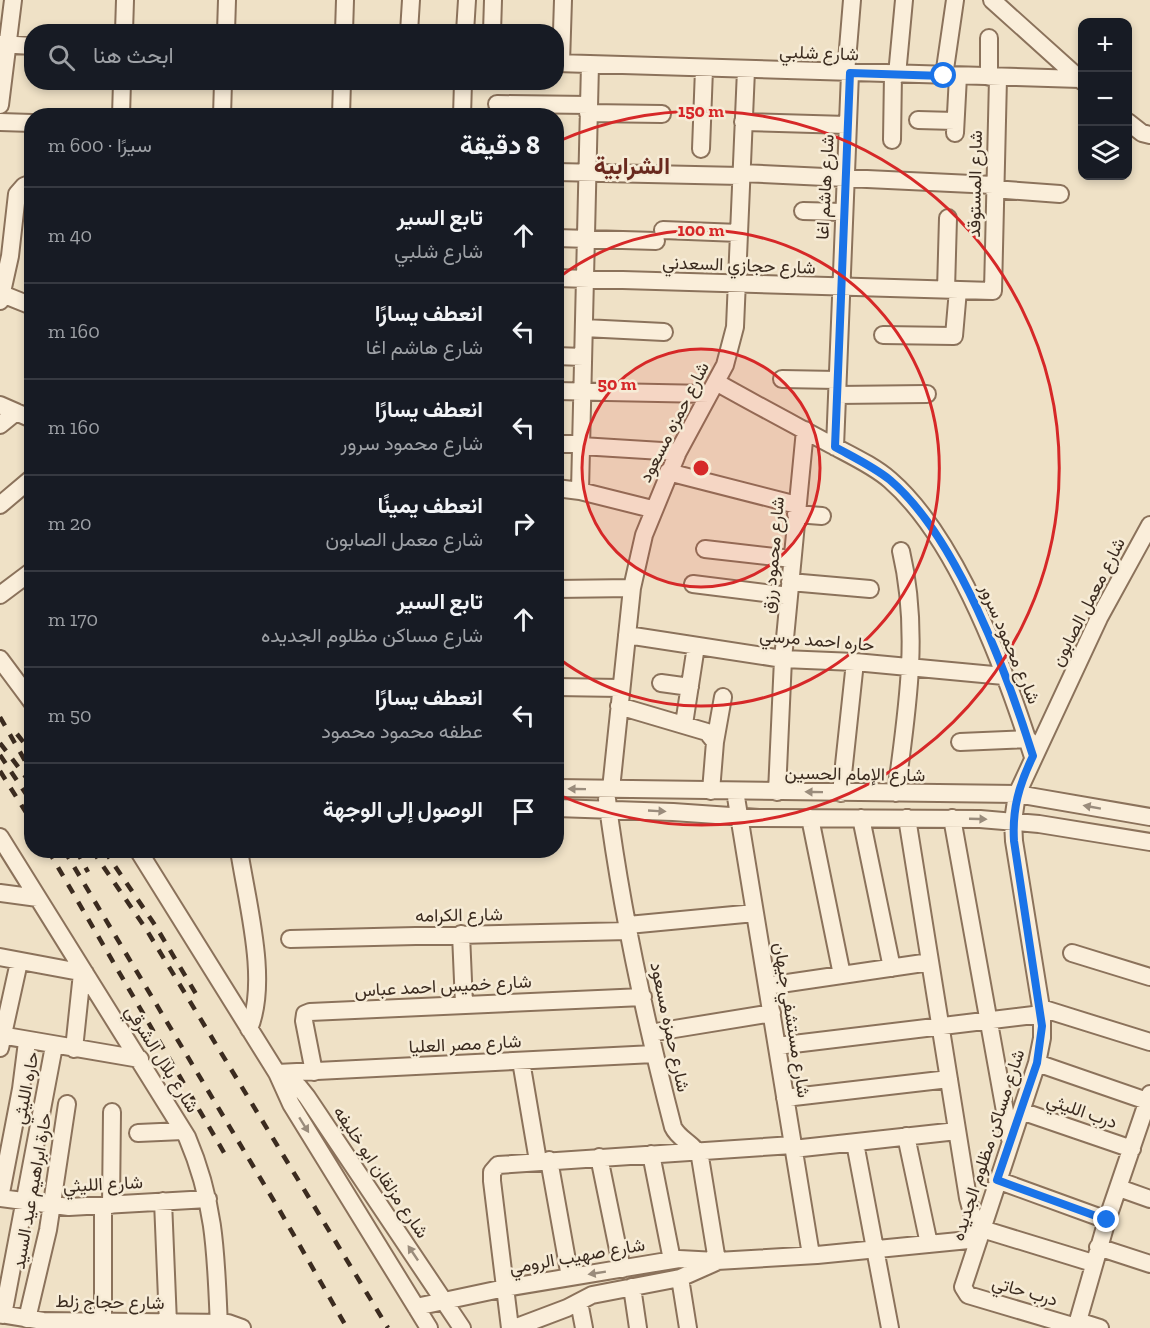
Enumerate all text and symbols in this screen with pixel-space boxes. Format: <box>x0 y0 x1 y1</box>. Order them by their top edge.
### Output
map controls <box>1078 18 1132 180</box>
button: + <box>1078 18 1132 72</box>
search box <box>24 24 564 90</box>
icon: search <box>45 41 78 74</box>
street label: شارع شلبي <box>779 41 859 69</box>
text: ابحث هنا <box>93 42 173 69</box>
route start <box>930 62 956 88</box>
button: − <box>1078 72 1132 126</box>
text: 150 m <box>678 100 724 122</box>
button: layers <box>1078 126 1132 180</box>
text: 8 دقيقة <box>460 129 540 161</box>
street label: شارع المستوقد <box>963 130 988 238</box>
text: سيرًا · 600 m <box>48 133 152 157</box>
street label: شارع هاشم اغا <box>811 134 840 240</box>
district label: الشرابية <box>594 151 670 181</box>
text: تابع السير <box>397 204 483 231</box>
icon: ahead <box>507 219 540 252</box>
text: 100 m <box>677 219 725 241</box>
text: 40 m <box>48 223 92 247</box>
text: شارع شلبي <box>394 239 483 263</box>
street label: شارع حجازي السعدني <box>662 251 816 283</box>
text: انعطف يسارًا <box>375 300 483 327</box>
icon: left <box>507 315 540 348</box>
text: 160 m <box>48 319 100 343</box>
text: شارع هاشم اغا <box>366 335 483 359</box>
street label: شارع حمزه مسعود <box>634 358 715 486</box>
text: 50 m <box>598 373 637 395</box>
text: انعطف يسارًا <box>375 396 483 423</box>
icon: left <box>507 411 540 444</box>
text: 160 m <box>48 415 100 439</box>
text: شارع محمود سرور <box>341 431 483 455</box>
centre of rings <box>691 458 711 478</box>
text: انعطف يمينًا <box>377 492 483 519</box>
street label: شارع محمود رزق <box>757 496 790 614</box>
icon: right <box>507 507 540 540</box>
text: 20 m <box>48 511 92 535</box>
text: شارع معمل الصابون <box>326 527 483 551</box>
street label: شارع معمل الصابون <box>1046 534 1131 671</box>
street label: شارع محمود سرور <box>974 580 1045 708</box>
text: تابع السير <box>397 588 483 615</box>
icon: ahead <box>507 603 540 636</box>
text: 170 m <box>48 607 98 631</box>
text: شارع مساكن مظلوم الجديده <box>261 623 483 647</box>
street label: حاره احمد مرسي <box>758 624 875 660</box>
text: انعطف يسارًا <box>375 684 483 711</box>
icon: left <box>507 699 540 732</box>
text: 50 m <box>48 703 92 727</box>
text: عطفه محمود محمود <box>321 719 483 743</box>
street label: شارع الإمام الحسين <box>784 762 926 787</box>
one-way arrow <box>568 784 587 793</box>
one-way arrow <box>805 787 824 797</box>
icon: arrive <box>507 795 540 828</box>
text: الوصول إلى الوجهة <box>323 796 483 823</box>
one-way arrow <box>1083 802 1102 811</box>
one-way arrow <box>647 806 666 816</box>
one-way arrow <box>968 814 987 824</box>
street label: شارع الكرامه <box>415 903 503 928</box>
street label: شارع مستشفي جيهان <box>765 941 815 1100</box>
street label: شارع حمزه مسعود <box>644 960 695 1094</box>
street label: شارع خميس احمد عباس <box>354 970 532 1003</box>
street label: شارع بلال الشرقي <box>117 1001 204 1119</box>
street label: شارع مصر العليا <box>408 1030 522 1059</box>
street label: شارع مساكن مظلوم الجديده <box>947 1047 1030 1244</box>
street label: حاره الليثي <box>8 1050 48 1127</box>
street label: درب الليثي <box>1043 1089 1120 1137</box>
street label: شارع مزلقان ابو خليفه <box>328 1102 433 1243</box>
street label: حارة ابراهيم عيد السيد <box>7 1111 58 1271</box>
one-way arrow <box>298 1117 309 1133</box>
street label: شارع الليثي <box>62 1171 144 1201</box>
route end <box>1093 1206 1119 1232</box>
street label: شارع صهيب الرومي <box>507 1233 647 1283</box>
one-way arrow <box>407 1245 418 1262</box>
one-way arrow <box>587 1268 606 1277</box>
street label: درب حاتي <box>989 1271 1060 1315</box>
street label: شارع حجاج زلط <box>55 1290 165 1315</box>

